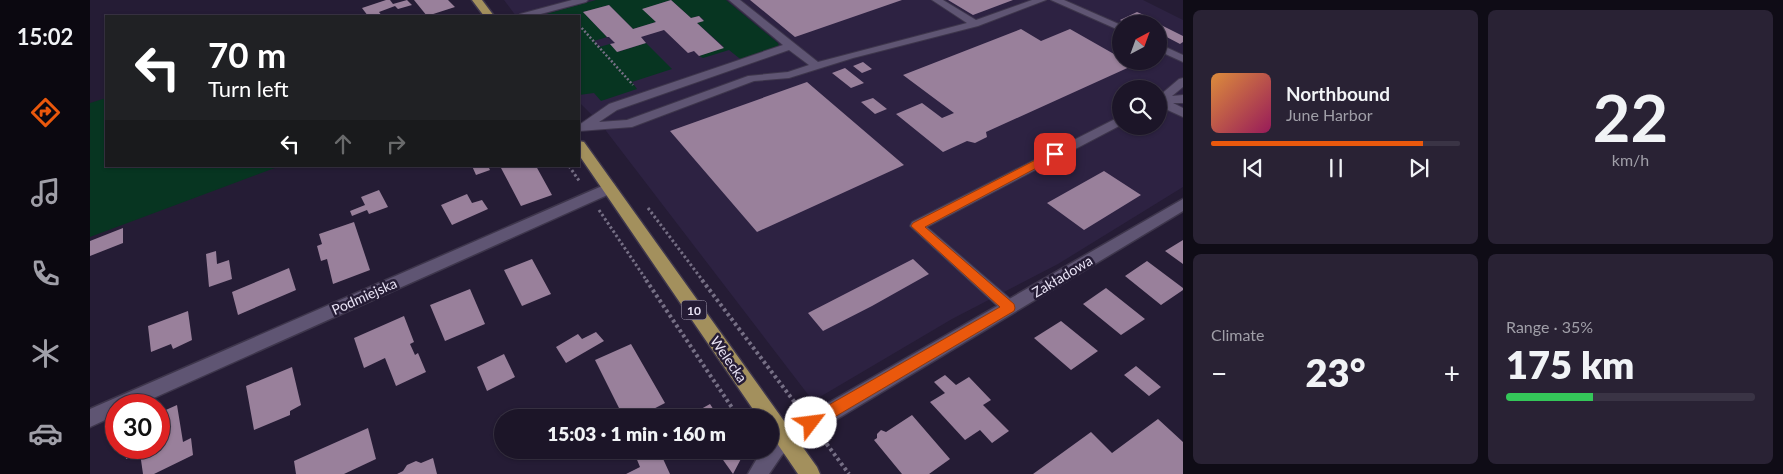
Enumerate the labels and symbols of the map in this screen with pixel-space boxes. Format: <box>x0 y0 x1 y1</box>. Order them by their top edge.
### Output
north arrow <box>1112 15 1168 70</box>
pin <box>1034 133 1076 175</box>
street label: Zakładowa <box>1029 251 1095 301</box>
street label: Podmiejska <box>329 274 399 318</box>
road number: 10 <box>682 300 706 320</box>
street label: Welecka <box>707 333 751 385</box>
speed limit sign: 30 <box>105 394 170 459</box>
position arrow <box>784 396 836 448</box>

